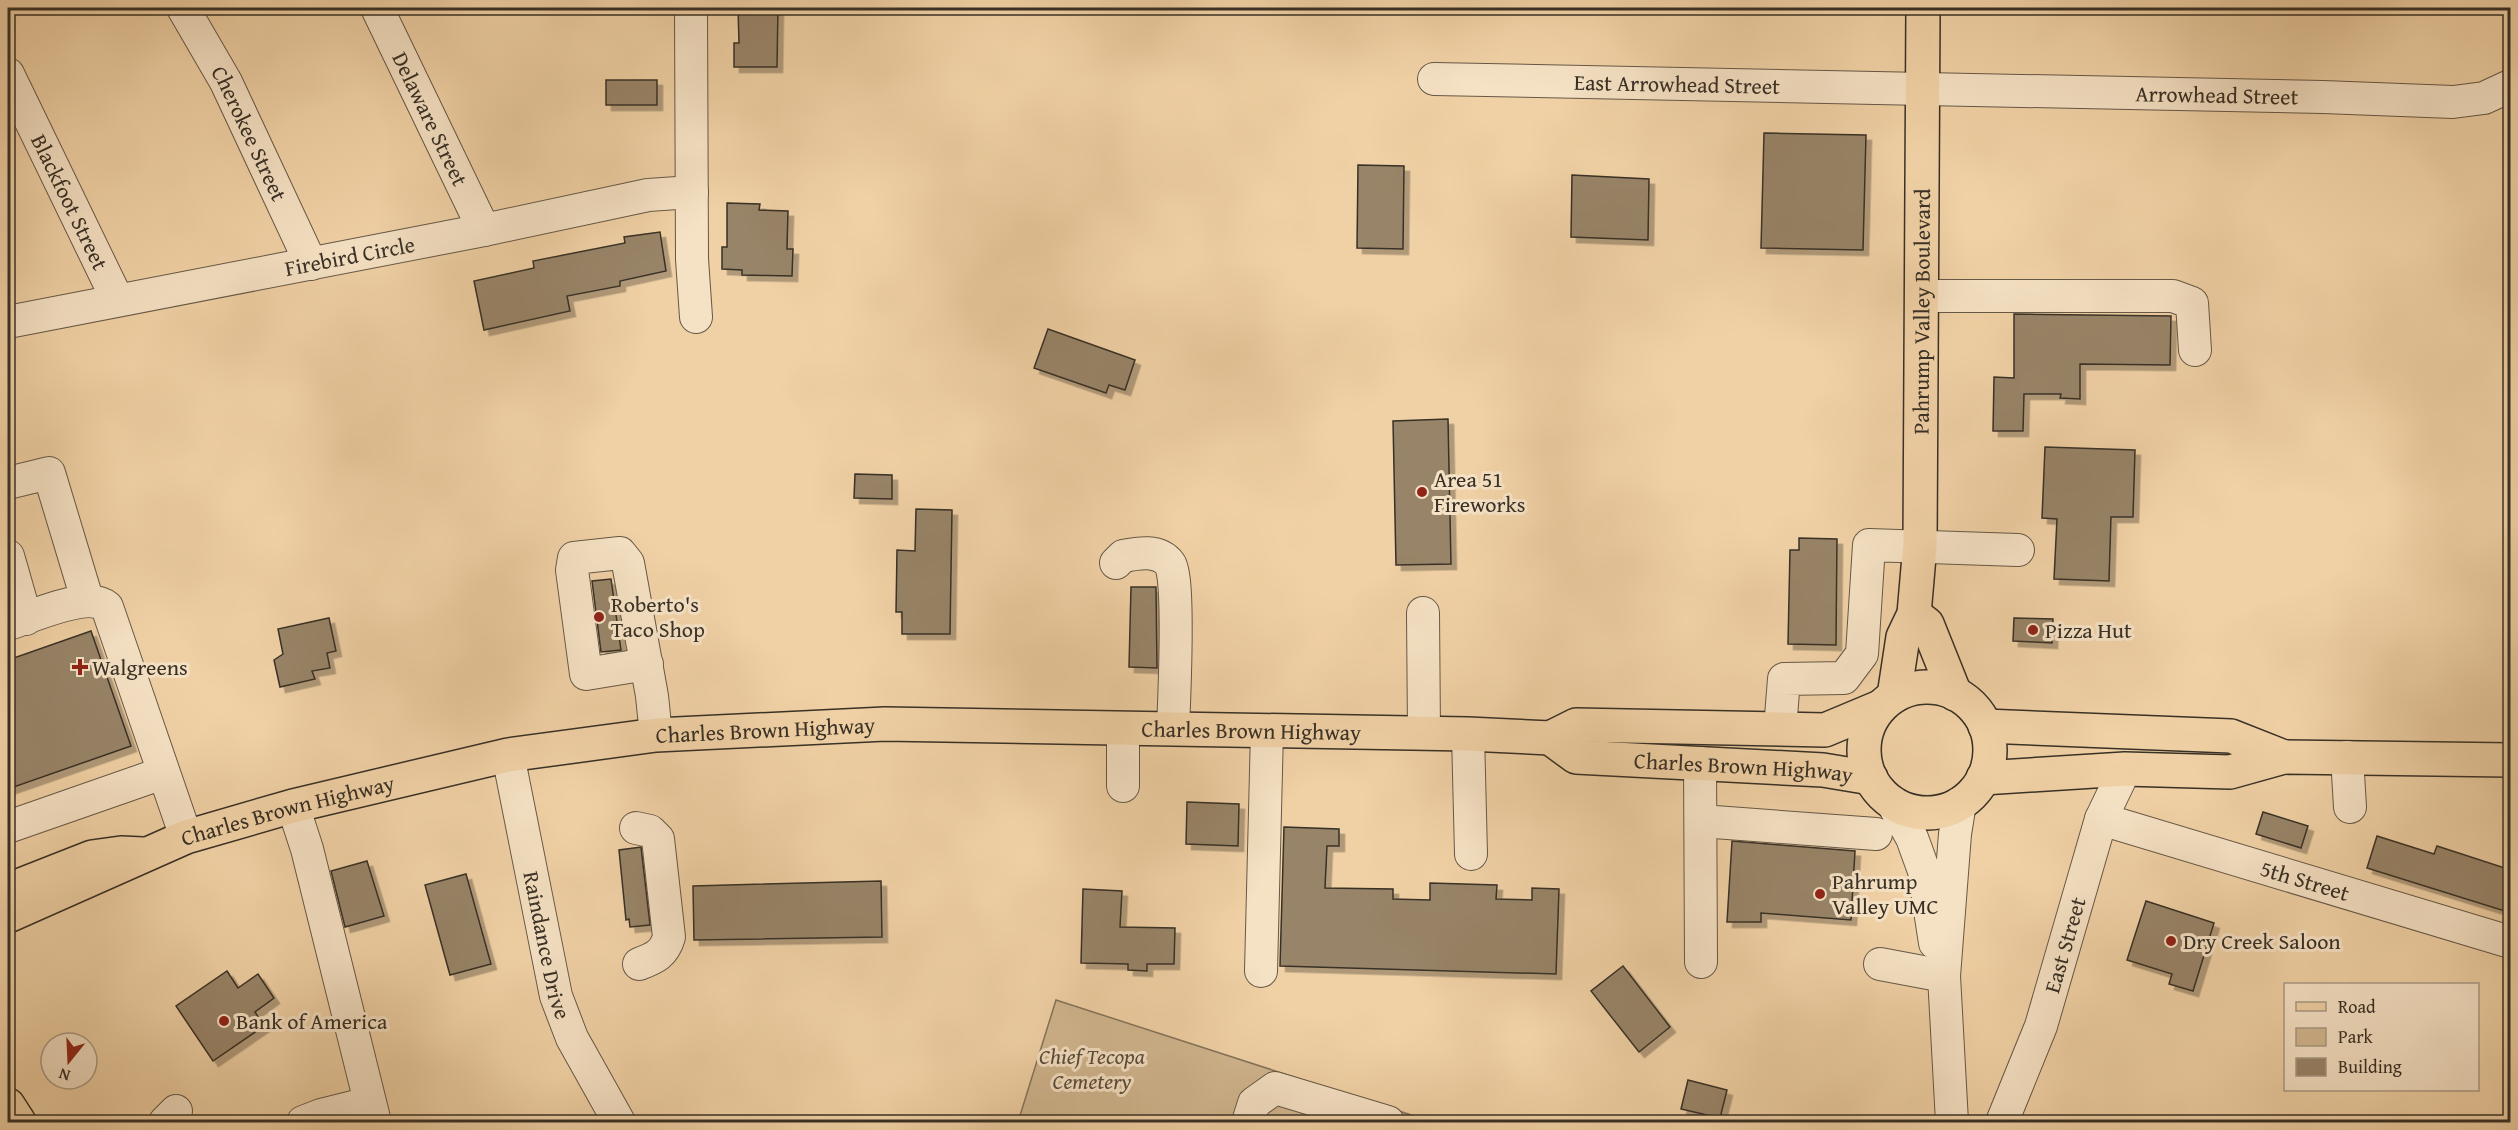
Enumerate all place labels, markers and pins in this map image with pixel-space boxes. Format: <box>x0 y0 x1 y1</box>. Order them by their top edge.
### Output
place label: Area 51 Fireworks <box>1434 463 1525 520</box>
marker: Area 51 Fireworks <box>1415 485 1429 499</box>
place label: Roberto's Taco Shop <box>611 588 705 645</box>
marker: Roberto's Taco Shop <box>592 610 606 624</box>
place label: Pizza Hut <box>2045 614 2132 646</box>
marker: Pizza Hut <box>2026 623 2040 637</box>
place label: Walgreens <box>92 651 188 683</box>
marker: Walgreens <box>73 660 87 674</box>
place label: Pahrump Valley UMC <box>1832 865 1939 922</box>
marker: Pahrump Valley UMC <box>1813 887 1827 901</box>
place label: Dry Creek Saloon <box>2183 925 2341 957</box>
marker: Dry Creek Saloon <box>2164 934 2178 948</box>
place label: Bank of America <box>236 1005 388 1037</box>
marker: Bank of America <box>217 1014 231 1028</box>

